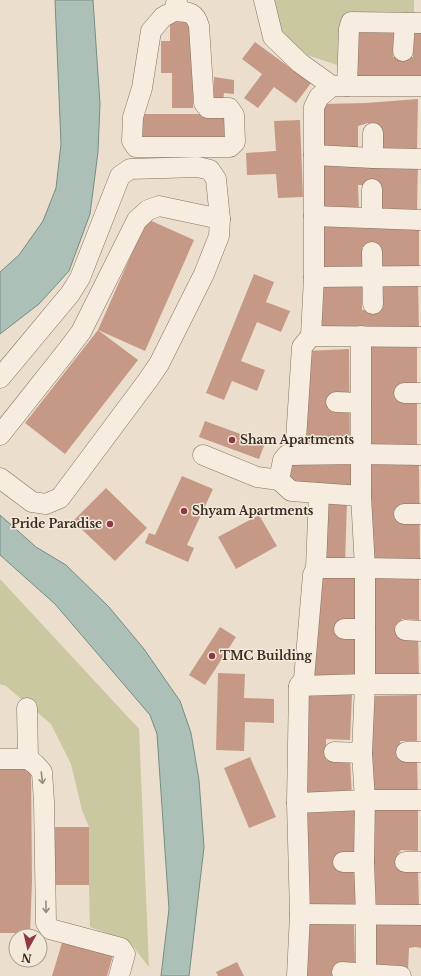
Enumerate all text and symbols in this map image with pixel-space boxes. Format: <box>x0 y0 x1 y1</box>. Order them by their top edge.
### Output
place label: Sham Apartments <box>240 432 355 447</box>
marker: Sham Apartments <box>227 435 237 445</box>
place label: Shyam Apartments <box>192 503 314 518</box>
marker: Shyam Apartments <box>179 506 189 516</box>
place label: Pride Paradise <box>11 516 102 531</box>
marker: Pride Paradise <box>105 519 115 529</box>
place label: TMC Building <box>220 648 313 663</box>
marker: TMC Building <box>207 651 217 661</box>
one-way arrow <box>38 771 46 784</box>
one-way arrow <box>42 900 50 913</box>
north arrow <box>8 928 48 968</box>
text: N <box>20 950 33 966</box>

